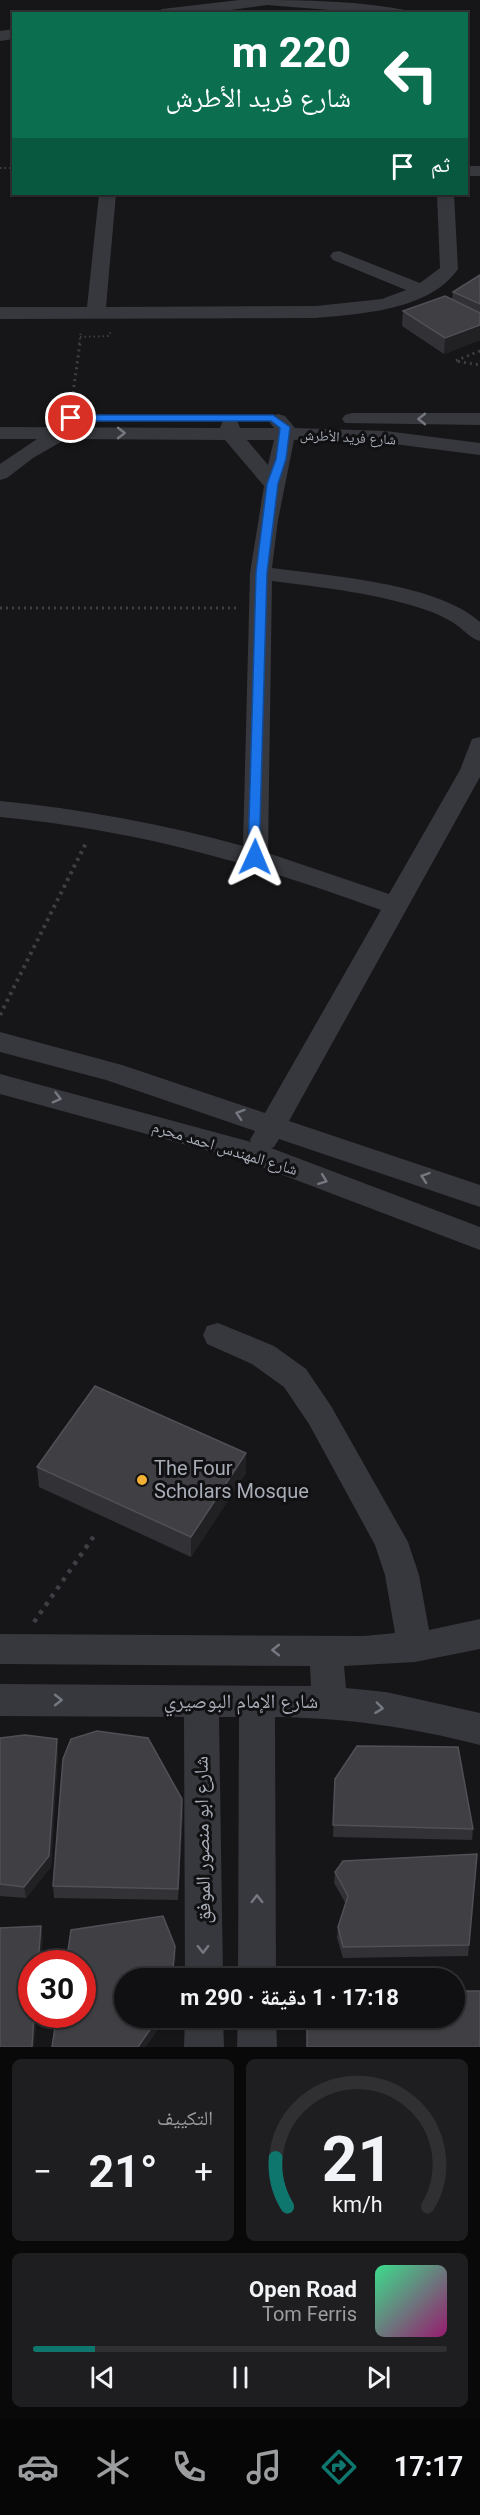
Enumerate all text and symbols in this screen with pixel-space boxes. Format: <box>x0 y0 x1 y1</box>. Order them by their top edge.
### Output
text: 220 m <box>232 28 351 77</box>
icon: left <box>372 36 450 114</box>
text: شارع فريد الأطرش <box>165 82 351 114</box>
icon: arrive <box>386 150 419 183</box>
text: ثم <box>431 152 450 177</box>
pin <box>45 392 96 443</box>
icon: arrive <box>54 401 87 434</box>
one-way arrow <box>417 413 426 425</box>
street label: شارع فريد الأطرش <box>299 426 396 450</box>
one-way arrow <box>117 427 126 439</box>
position arrow <box>223 825 287 889</box>
one-way arrow <box>51 1091 62 1103</box>
one-way arrow <box>235 1109 246 1121</box>
street label: شارع المهندس احمد محرم <box>150 1117 300 1180</box>
one-way arrow <box>318 1172 328 1185</box>
one-way arrow <box>420 1172 431 1184</box>
place label: The Four Scholars Mosque <box>154 1456 309 1503</box>
marker: The Four Scholars Mosque <box>135 1473 149 1487</box>
one-way arrow <box>272 1644 281 1656</box>
street label: شارع الإمام البوصيري <box>164 1689 318 1717</box>
one-way arrow <box>54 1694 63 1706</box>
one-way arrow <box>375 1701 384 1713</box>
street label: شارع ابو منصور الموفق <box>189 1756 216 1924</box>
one-way arrow <box>251 1895 263 1904</box>
one-way arrow <box>197 1944 209 1953</box>
speed limit sign: 30 <box>18 1950 96 2028</box>
text: 17:18 · 1 دقيقة · 290 m <box>180 1985 399 2010</box>
text: التكييف <box>157 2106 213 2130</box>
text: 21 <box>321 2123 393 2196</box>
text: 21° <box>88 2145 158 2198</box>
text: − <box>33 2152 52 2191</box>
text: + <box>194 2152 213 2191</box>
text: km/h <box>332 2192 382 2217</box>
text: Open Road <box>249 2277 357 2302</box>
text: Tom Ferris <box>262 2302 357 2326</box>
icon: previous <box>86 2361 119 2394</box>
icon: pause <box>224 2361 257 2394</box>
icon: next <box>362 2361 395 2394</box>
icon: car <box>17 2446 59 2488</box>
icon: climate <box>92 2446 134 2488</box>
icon: phone <box>168 2446 210 2488</box>
icon: music <box>243 2446 285 2488</box>
icon: directions <box>318 2446 360 2488</box>
text: 17:17 <box>394 2451 463 2483</box>

